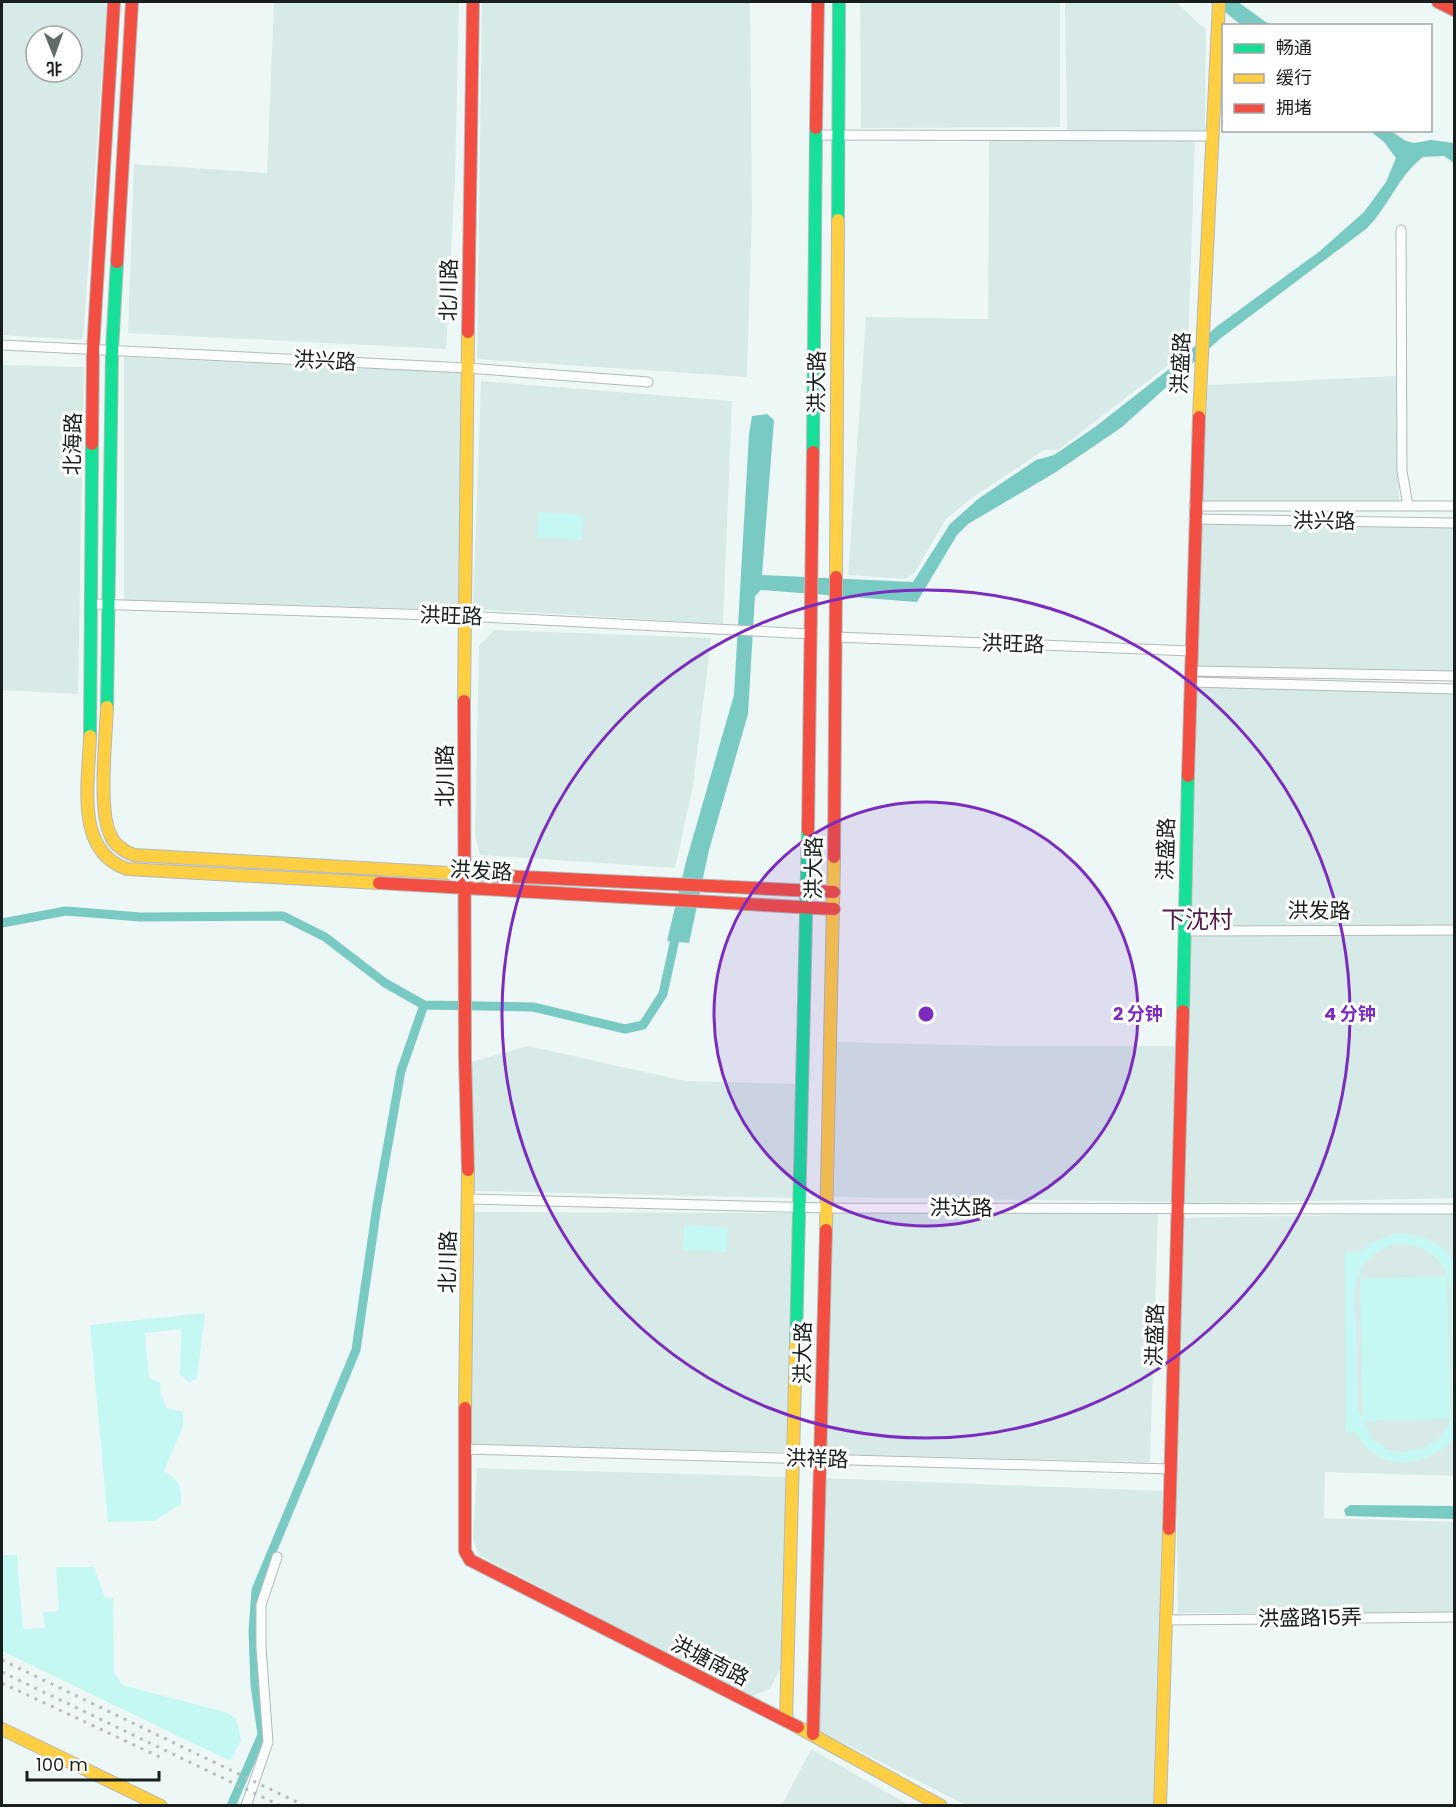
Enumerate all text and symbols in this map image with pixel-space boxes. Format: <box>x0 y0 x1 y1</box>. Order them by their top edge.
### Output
north arrow <box>24 24 84 84</box>
legend <box>1222 24 1432 132</box>
text: 畅通 <box>1276 35 1312 60</box>
text: 北 <box>46 57 62 80</box>
text: 缓行 <box>1276 65 1312 90</box>
text: 拥堵 <box>1276 95 1312 120</box>
street label: 北川路 <box>433 258 464 322</box>
street label: 洪盛路 <box>1164 331 1197 395</box>
street label: 洪兴路 <box>293 344 357 377</box>
street label: 洪大路 <box>802 351 831 414</box>
street label: 北海路 <box>57 412 88 476</box>
street label: 洪兴路 <box>1292 505 1356 536</box>
street label: 洪旺路 <box>419 600 483 631</box>
street label: 洪旺路 <box>981 628 1045 659</box>
street label: 北川路 <box>430 745 459 808</box>
street label: 洪盛路 <box>1150 817 1181 881</box>
street label: 洪大路 <box>799 837 828 900</box>
street label: 洪发路 <box>449 854 513 887</box>
street label: 洪发路 <box>1288 896 1351 925</box>
district label: 下沈村 <box>1161 903 1233 936</box>
text: 2 分钟 <box>1113 1001 1163 1026</box>
text: 4 分钟 <box>1324 1001 1376 1026</box>
centre of rings <box>916 1004 936 1024</box>
street label: 洪达路 <box>930 1193 993 1222</box>
street label: 北川路 <box>432 1230 463 1294</box>
street label: 洪盛路 <box>1139 1303 1170 1367</box>
street label: 洪大路 <box>787 1321 818 1385</box>
street label: 洪祥路 <box>785 1443 849 1474</box>
street label: 洪盛路15弄 <box>1258 1602 1362 1633</box>
street label: 洪塘南路 <box>666 1629 754 1693</box>
scale bar <box>27 1744 159 1782</box>
text: 100 m <box>36 1752 88 1777</box>

